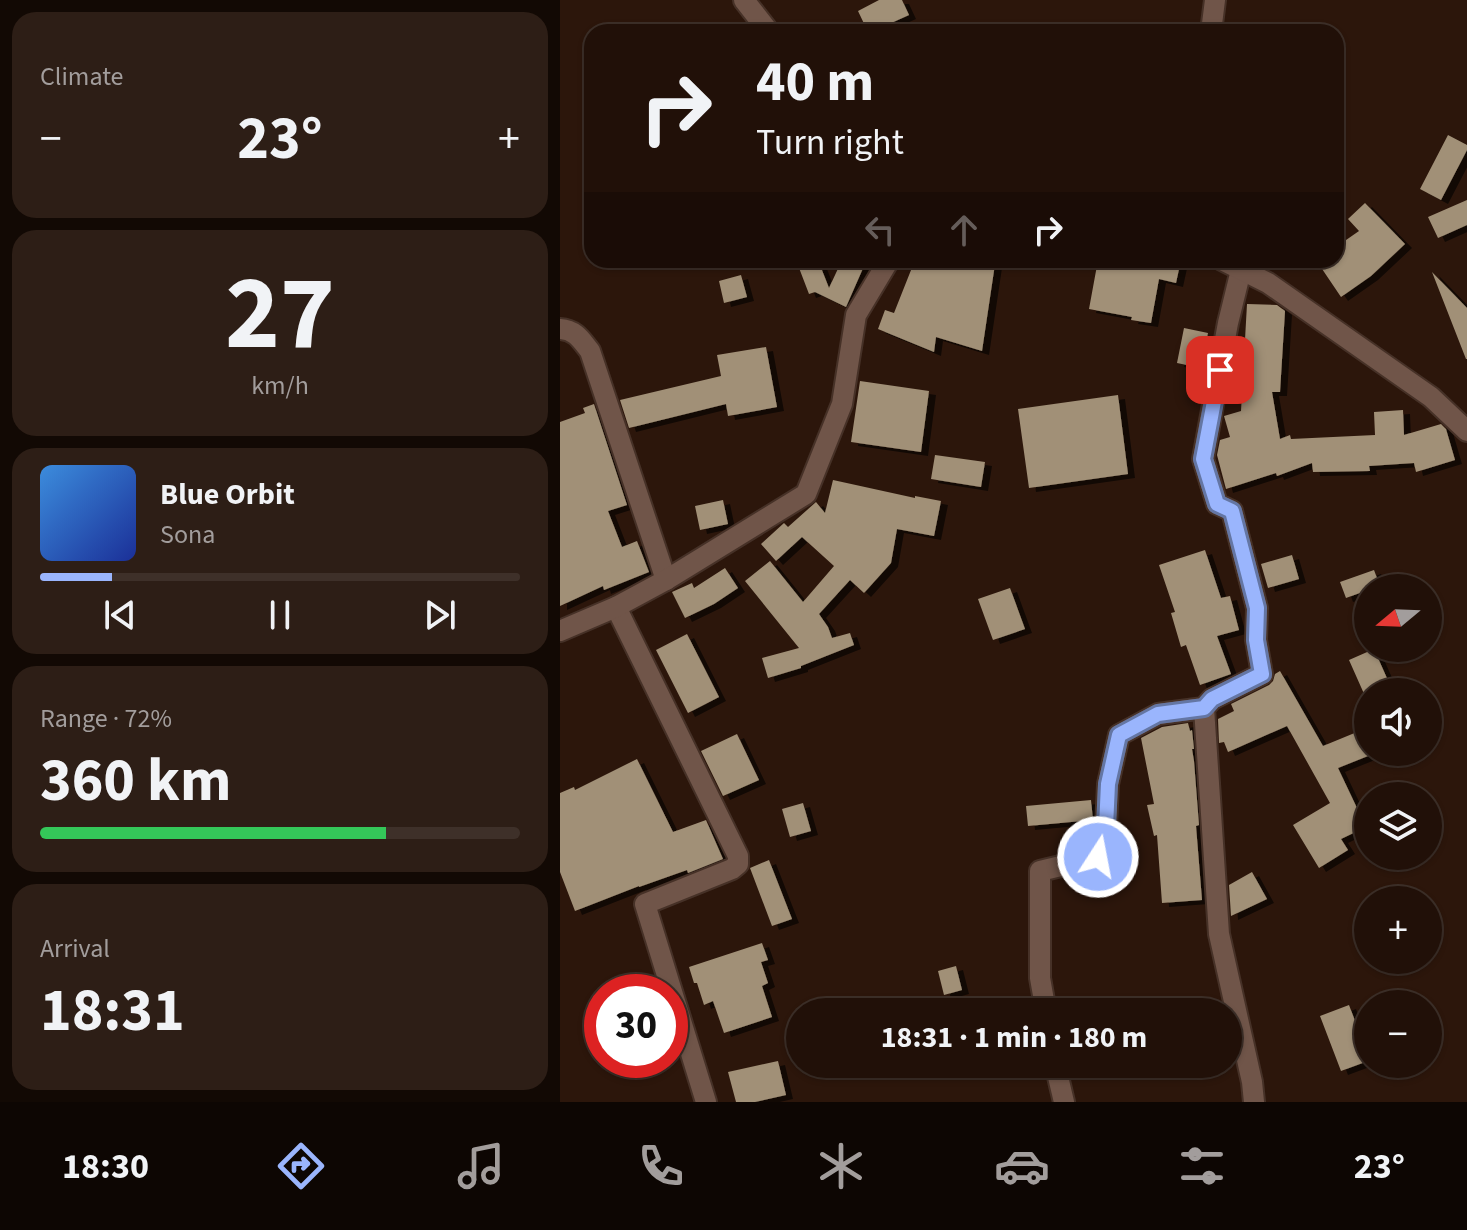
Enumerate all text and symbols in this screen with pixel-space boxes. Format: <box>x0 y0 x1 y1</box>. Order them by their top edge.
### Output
text: 40 m <box>756 43 874 122</box>
icon: right <box>624 56 728 160</box>
text: Climate <box>40 58 124 95</box>
text: 23° <box>237 97 323 182</box>
text: − <box>40 108 62 171</box>
text: + <box>498 108 520 171</box>
text: Turn right <box>756 117 904 168</box>
icon: left <box>858 208 902 252</box>
icon: ahead <box>942 208 986 252</box>
icon: right <box>1026 208 1070 252</box>
text: 27 <box>225 241 335 389</box>
pin <box>1186 336 1254 404</box>
icon: arrive <box>1198 348 1242 392</box>
text: km/h <box>251 367 309 404</box>
text: Blue Orbit <box>160 473 295 516</box>
text: Sona <box>160 516 215 553</box>
north arrow <box>1354 574 1442 662</box>
map controls <box>1354 574 1442 1078</box>
icon: previous <box>98 593 142 637</box>
icon: pause <box>258 593 302 637</box>
icon: next <box>418 593 462 637</box>
button: sound <box>1354 678 1442 766</box>
text: Range · 72% <box>40 700 172 737</box>
text: 360 km <box>40 739 231 824</box>
button: layers <box>1354 782 1442 870</box>
position arrow <box>1056 815 1140 899</box>
button: + <box>1354 886 1442 974</box>
text: Arrival <box>40 930 110 967</box>
text: 18:31 <box>40 969 185 1054</box>
speed limit sign: 30 <box>584 974 688 1078</box>
button: − <box>1354 990 1442 1078</box>
text: 18:31 · 1 min · 180 m <box>881 1016 1147 1059</box>
icon: directions <box>273 1138 329 1194</box>
icon: music <box>453 1138 509 1194</box>
icon: phone <box>633 1138 689 1194</box>
icon: climate <box>813 1138 869 1194</box>
icon: car <box>994 1138 1050 1194</box>
icon: filters <box>1174 1138 1230 1194</box>
text: 18:30 <box>62 1141 149 1192</box>
text: 23° <box>1354 1141 1405 1192</box>

